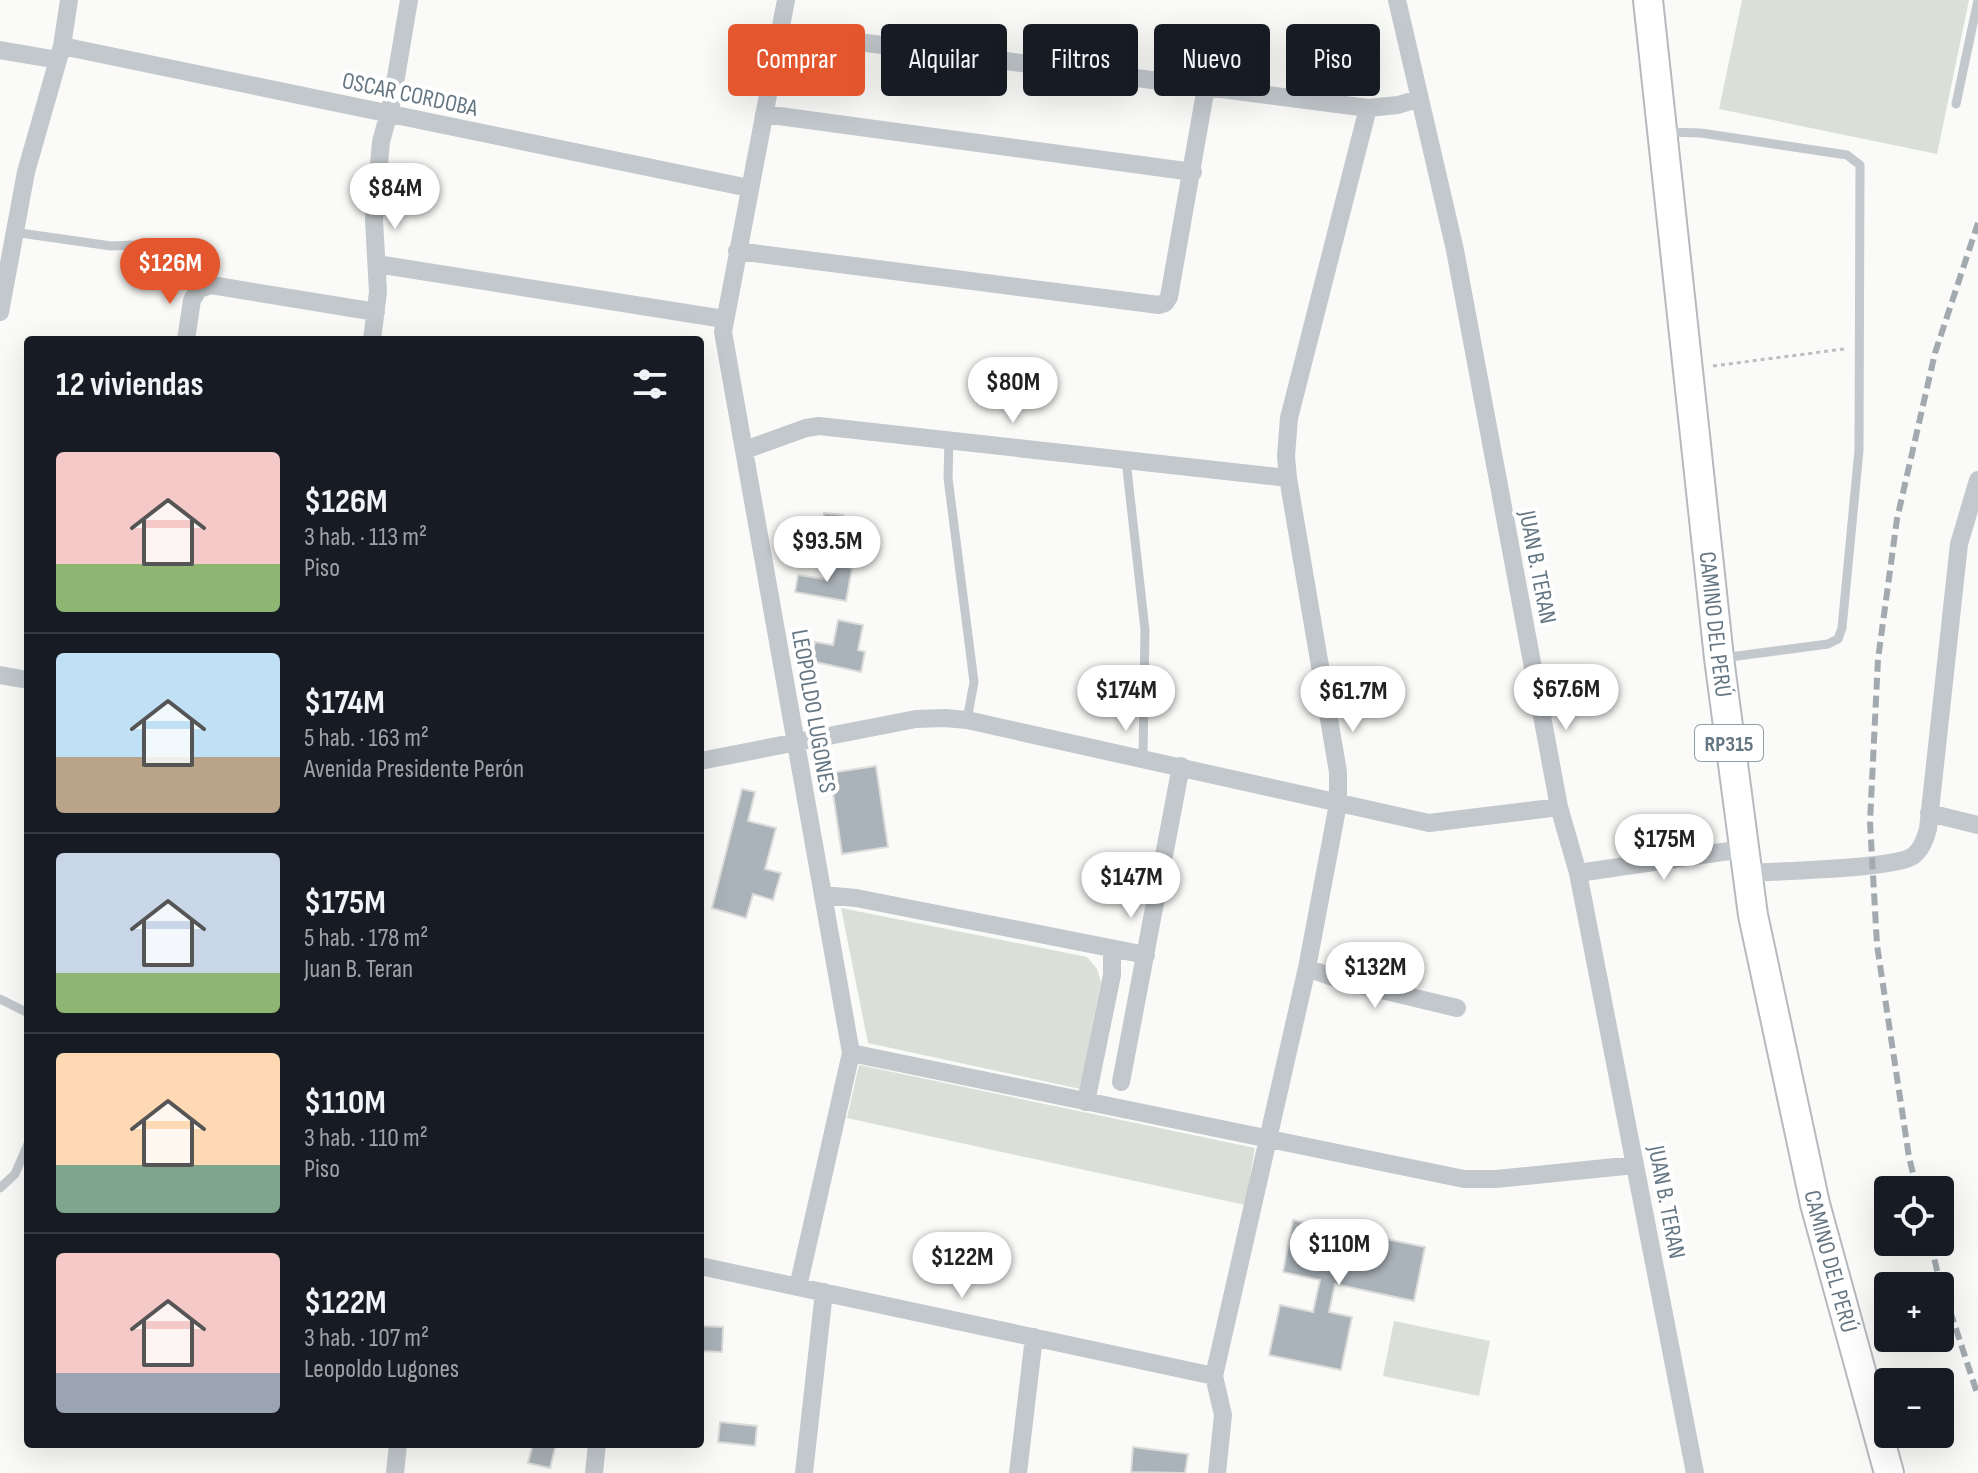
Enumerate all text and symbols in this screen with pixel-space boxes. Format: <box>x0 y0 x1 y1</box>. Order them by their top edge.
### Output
chip: Comprar <box>728 24 865 96</box>
chip: Alquilar <box>881 24 1007 96</box>
chip: Filtros <box>1023 24 1138 96</box>
chip: Nuevo <box>1154 24 1270 96</box>
chip: Piso <box>1286 24 1380 96</box>
street label: OSCAR CORDOBA <box>340 66 481 123</box>
pin: $84M <box>348 163 442 231</box>
text: $84M <box>368 173 422 204</box>
pin: $126M <box>114 238 226 306</box>
text: $126M <box>138 248 202 279</box>
pin: $80M <box>966 357 1060 425</box>
icon: filters <box>628 362 672 406</box>
text: 12 viviendas <box>56 364 204 405</box>
text: $80M <box>986 367 1040 398</box>
text: $126M <box>304 481 388 522</box>
icon: home <box>120 484 216 580</box>
street label: JUAN B. TERAN <box>1512 507 1563 626</box>
pin: $93.5M <box>762 516 892 584</box>
text: 3 hab. · 113 m² <box>304 522 427 553</box>
text: $93.5M <box>791 526 863 557</box>
street label: CAMINO DEL PERÚ <box>1693 550 1738 699</box>
text: Piso <box>304 553 340 584</box>
street label: LEOPOLDO LUGONES <box>785 627 842 795</box>
pin: $67.6M <box>1501 664 1631 732</box>
pin: $174M <box>1070 665 1182 733</box>
pin: $61.7M <box>1288 666 1418 734</box>
text: $67.6M <box>1532 674 1600 705</box>
text: $174M <box>1095 675 1157 706</box>
text: $61.7M <box>1318 676 1388 707</box>
text: $174M <box>304 682 385 723</box>
icon: home <box>120 685 216 781</box>
text: 5 hab. · 163 m² <box>304 723 429 754</box>
road number: RP315 <box>1695 725 1763 761</box>
text: Avenida Presidente Perón <box>304 754 524 785</box>
pin: $175M <box>1608 814 1720 882</box>
text: $175M <box>1633 824 1695 855</box>
pin: $147M <box>1075 852 1187 920</box>
text: $147M <box>1099 862 1163 893</box>
text: $175M <box>304 882 386 923</box>
icon: home <box>120 885 216 981</box>
text: 5 hab. · 178 m² <box>304 923 428 954</box>
pin: $132M <box>1319 942 1431 1010</box>
text: $132M <box>1344 952 1406 983</box>
text: Juan B. Teran <box>304 954 413 985</box>
text: $110M <box>304 1082 386 1123</box>
icon: home <box>120 1085 216 1181</box>
text: 3 hab. · 110 m² <box>304 1123 428 1154</box>
street label: JUAN B. TERAN <box>1641 1142 1692 1261</box>
text: Piso <box>304 1154 340 1185</box>
map controls <box>1874 1176 1954 1448</box>
button: locate <box>1874 1176 1954 1256</box>
street label: CAMINO DEL PERÚ <box>1797 1188 1864 1336</box>
pin: $110M <box>1283 1219 1395 1287</box>
text: $110M <box>1308 1229 1370 1260</box>
pin: $122M <box>906 1232 1018 1300</box>
text: $122M <box>930 1242 994 1273</box>
button: + <box>1874 1272 1954 1352</box>
text: $122M <box>304 1282 386 1323</box>
icon: home <box>120 1285 216 1381</box>
text: 3 hab. · 107 m² <box>304 1323 429 1354</box>
text: Leopoldo Lugones <box>304 1354 459 1385</box>
button: − <box>1874 1368 1954 1448</box>

